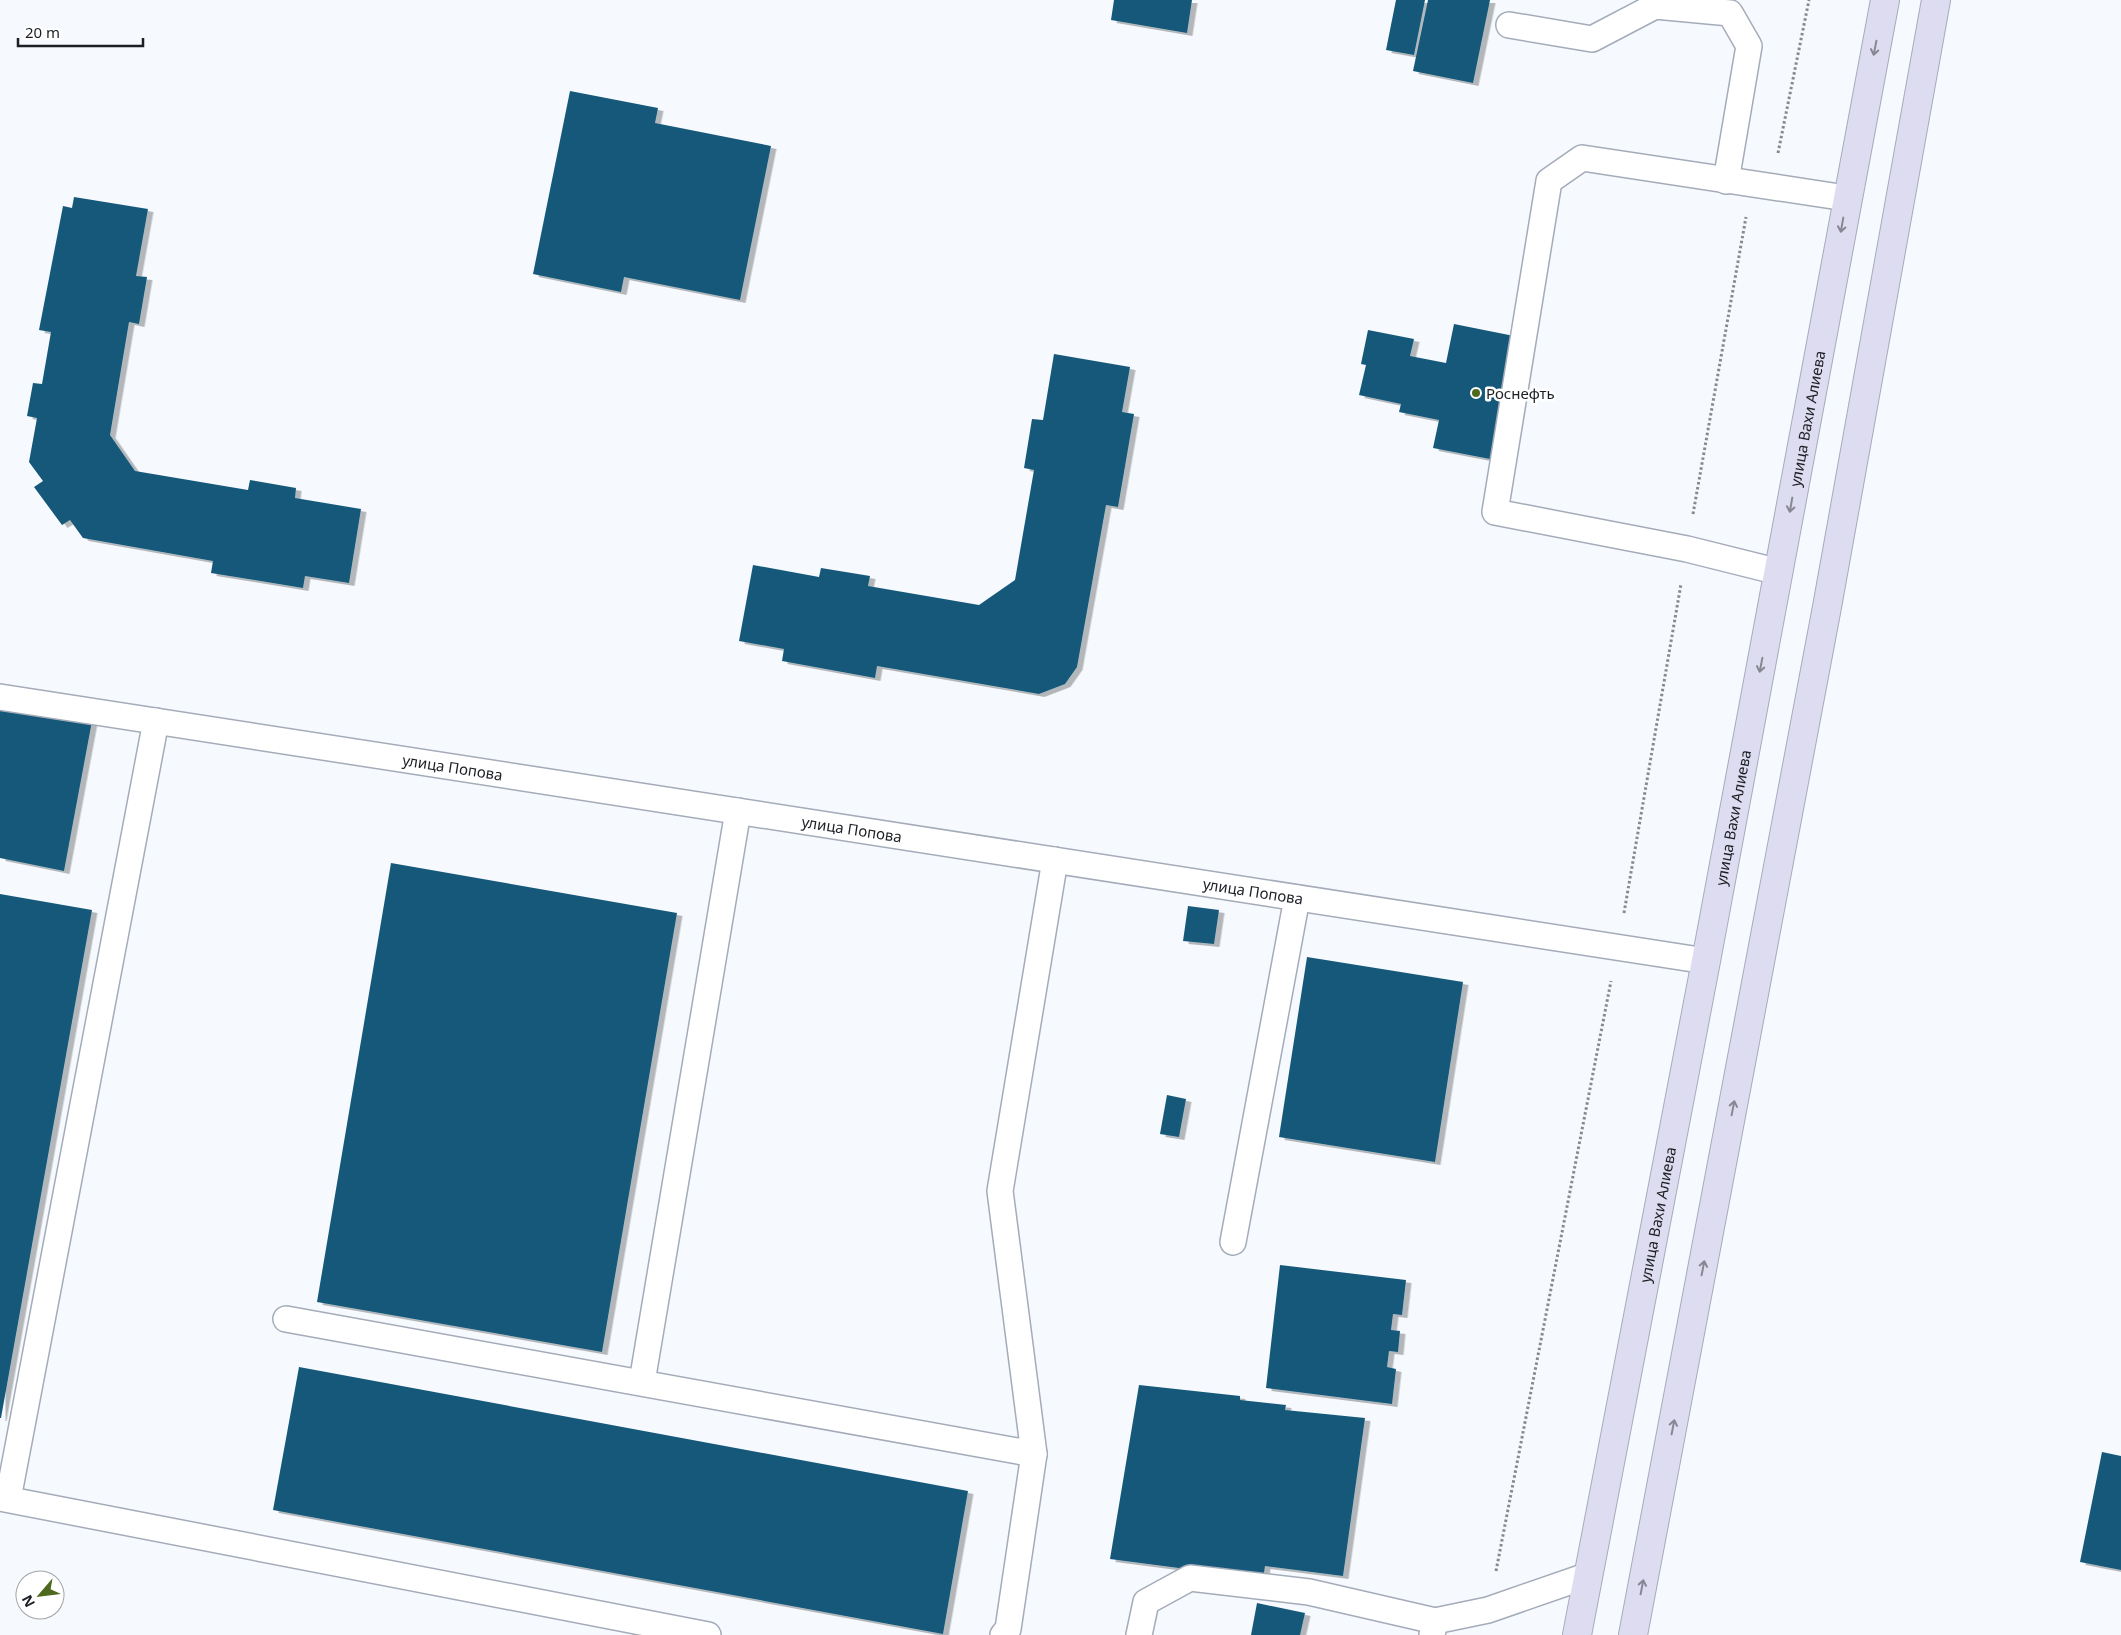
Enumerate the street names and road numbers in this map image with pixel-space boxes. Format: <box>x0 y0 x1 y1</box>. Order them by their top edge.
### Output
street label: улица Вахи Алиева <box>1785 349 1830 488</box>
street label: улица Вахи Алиева <box>1710 748 1755 887</box>
street label: улица Попова <box>401 749 504 785</box>
street label: улица Попова <box>800 811 903 846</box>
street label: улица Попова <box>1202 873 1305 909</box>
street label: улица Вахи Алиева <box>1635 1145 1680 1284</box>

